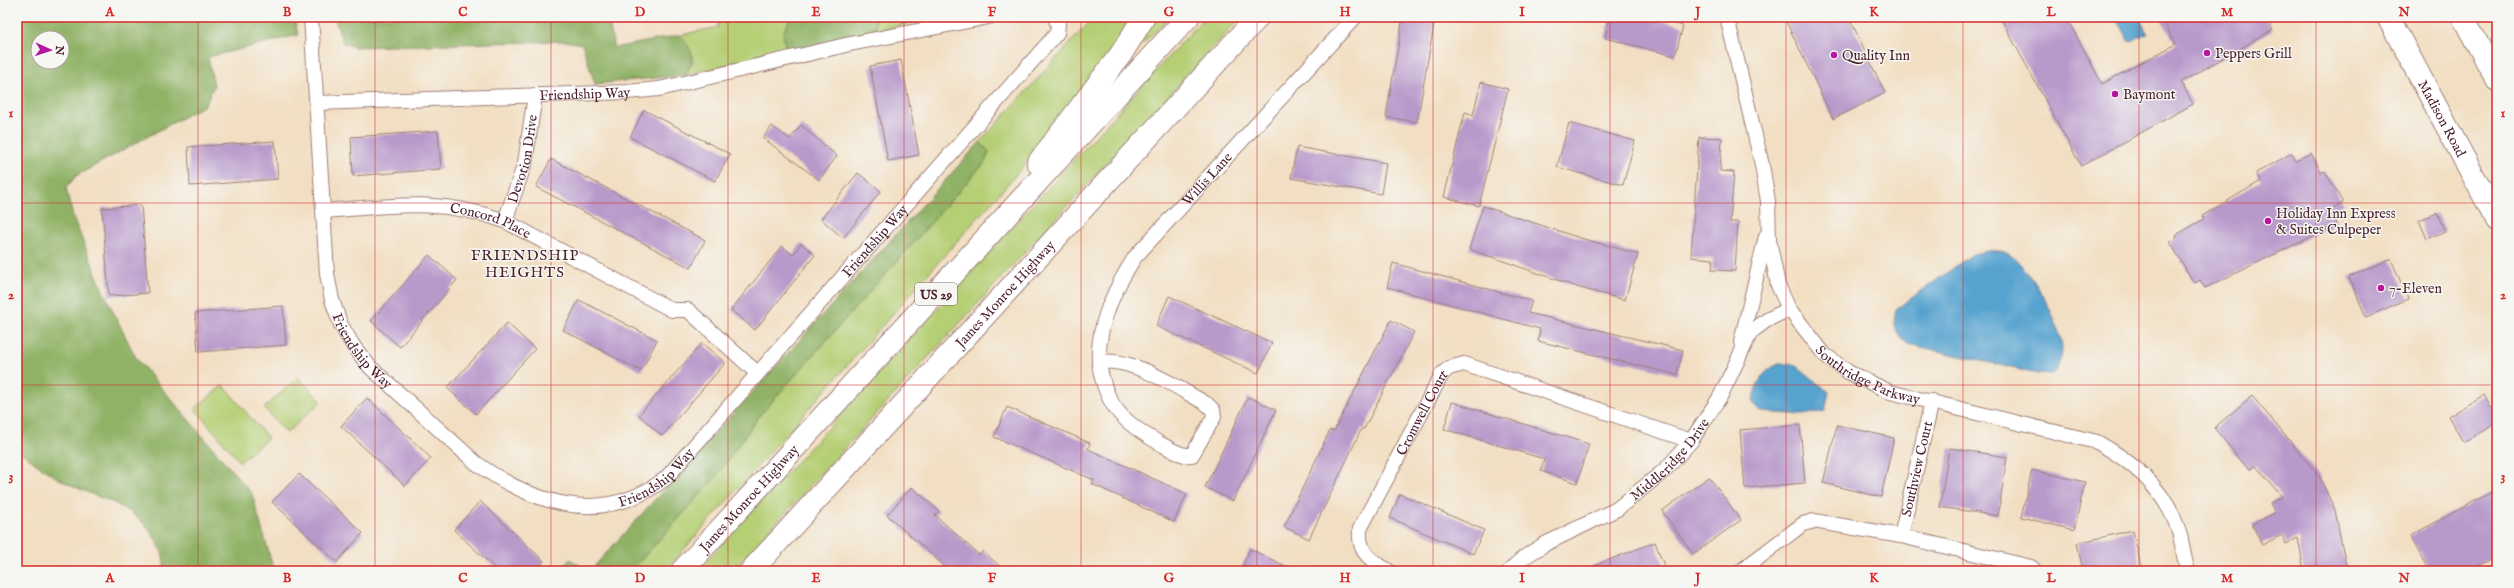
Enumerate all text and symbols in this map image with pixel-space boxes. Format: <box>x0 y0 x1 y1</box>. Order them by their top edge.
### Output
text: A <box>105 4 116 21</box>
text: B <box>283 4 292 21</box>
text: C <box>458 4 468 21</box>
text: D <box>635 4 646 21</box>
text: E <box>811 4 821 21</box>
text: F <box>988 4 997 21</box>
text: G <box>1164 4 1175 21</box>
text: H <box>1339 4 1351 21</box>
text: I <box>1519 4 1525 21</box>
text: J <box>1693 4 1701 21</box>
text: K <box>1869 4 1879 21</box>
text: L <box>2045 4 2056 21</box>
text: M <box>2221 4 2234 21</box>
text: N <box>2397 4 2410 21</box>
north arrow <box>30 30 70 70</box>
text: N <box>52 44 66 56</box>
place label: Peppers Grill <box>2215 45 2292 63</box>
place label: Quality Inn <box>1842 47 1911 65</box>
marker: Peppers Grill <box>2202 48 2212 58</box>
marker: Quality Inn <box>1829 50 1839 60</box>
street label: Madison Road <box>2413 77 2470 161</box>
street label: Friendship Way <box>539 84 631 105</box>
place label: Baymont <box>2123 86 2176 104</box>
marker: Baymont <box>2110 89 2120 99</box>
text: 1 <box>9 105 14 122</box>
text: 1 <box>2501 105 2506 122</box>
street label: Devotion Drive <box>504 113 542 206</box>
street label: Willis Lane <box>1178 148 1237 210</box>
street label: Concord Place <box>449 199 534 243</box>
street label: Friendship Way <box>839 201 912 281</box>
place label: Holiday Inn Express & Suites Culpeper <box>2276 205 2396 239</box>
marker: Holiday Inn Express & Suites Culpeper <box>2263 216 2273 226</box>
street label: James Monroe Highway <box>951 237 1059 353</box>
district label: FRIENDSHIP HEIGHTS <box>471 246 579 282</box>
place label: 7-Eleven <box>2389 280 2443 298</box>
road number: US 29 <box>915 283 957 305</box>
marker: 7-Eleven <box>2376 283 2386 293</box>
text: 2 <box>8 287 14 304</box>
text: 2 <box>2500 287 2506 304</box>
street label: Friendship Way <box>328 311 396 393</box>
street label: Southridge Parkway <box>1811 342 1922 409</box>
street label: Cromwell Court <box>1393 365 1451 459</box>
street label: Middleridge Drive <box>1626 414 1714 505</box>
street label: Southview Court <box>1898 419 1937 518</box>
street label: James Monroe Highway <box>694 441 803 558</box>
street label: Friendship Way <box>616 444 698 512</box>
text: 3 <box>9 468 14 485</box>
text: 3 <box>2501 468 2506 485</box>
text: A <box>105 570 116 587</box>
text: B <box>283 570 292 587</box>
text: C <box>458 570 468 587</box>
text: D <box>635 570 646 587</box>
text: E <box>811 570 821 587</box>
text: F <box>988 570 997 587</box>
text: G <box>1164 570 1175 587</box>
text: H <box>1339 570 1351 587</box>
text: I <box>1519 570 1525 587</box>
text: J <box>1693 570 1701 587</box>
text: K <box>1869 570 1879 587</box>
text: L <box>2045 570 2056 587</box>
text: M <box>2221 570 2234 587</box>
text: N <box>2397 570 2410 587</box>

